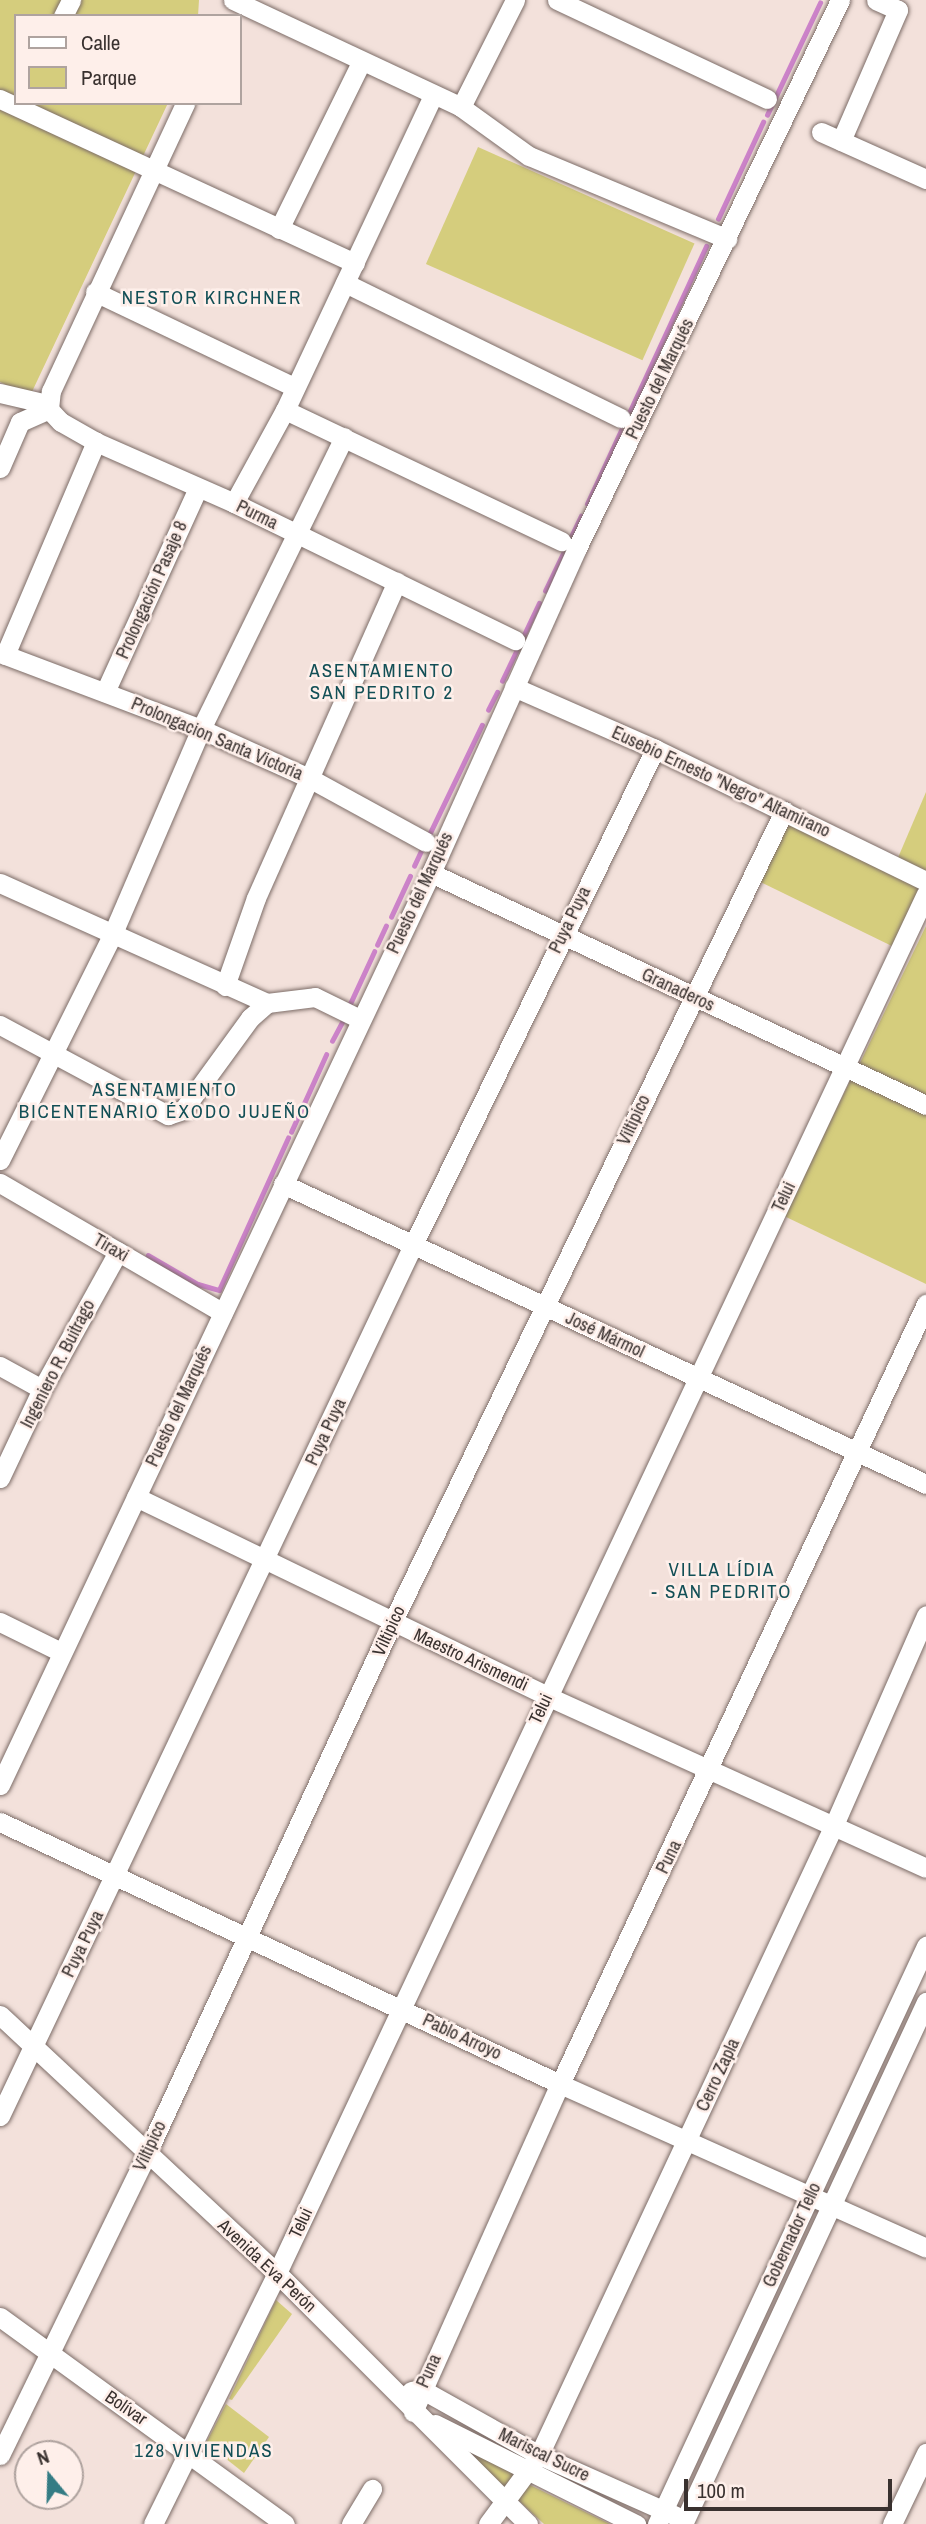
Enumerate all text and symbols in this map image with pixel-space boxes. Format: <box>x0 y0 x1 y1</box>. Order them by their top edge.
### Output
legend <box>14 14 242 105</box>
text: Calle <box>81 28 120 57</box>
text: Parque <box>81 63 137 92</box>
district label: NESTOR KIRCHNER <box>124 287 300 309</box>
street label: Puesto del Marqués <box>622 315 698 443</box>
street label: Purma <box>233 496 281 534</box>
street label: Prolongación Pasaje 8 <box>112 518 192 662</box>
district label: ASENTAMIENTO SAN PEDRITO 2 <box>311 660 453 704</box>
street label: Prolongacion Santa Victoria <box>128 693 306 785</box>
street label: Eusebio Ernesto "Negro" Altamirano <box>608 722 834 842</box>
street label: Puesto del Marqués <box>382 829 458 957</box>
street label: Puya Puya <box>545 883 595 957</box>
street label: Granaderos <box>638 964 718 1016</box>
district label: ASENTAMIENTO BICENTENARIO ÉXODO JUJEÑO <box>22 1079 308 1123</box>
street label: Viltipico <box>613 1091 655 1149</box>
street label: Telui <box>768 1178 800 1216</box>
street label: Tiraxi <box>89 1229 133 1267</box>
street label: Ingeniero R. Buitrago <box>16 1296 100 1432</box>
street label: José Mármol <box>562 1307 648 1363</box>
street label: Puesto del Marqués <box>141 1342 217 1470</box>
street label: Puya Puya <box>301 1395 351 1469</box>
district label: VILLA LÍDIA - SAN PEDRITO <box>653 1559 791 1603</box>
street label: Viltipico <box>368 1602 410 1660</box>
street label: Maestro Arismendi <box>410 1624 532 1696</box>
street label: Telui <box>525 1690 557 1728</box>
street label: Puna <box>652 1837 686 1877</box>
street label: Puya Puya <box>58 1907 108 1981</box>
street label: Pablo Arroyo <box>419 2009 505 2065</box>
street label: Cerro Zapla <box>692 2035 744 2115</box>
street label: Viltipico <box>129 2117 171 2175</box>
street label: Gobernador Tello <box>758 2179 826 2291</box>
street label: Telui <box>285 2204 317 2242</box>
street label: Avenida Eva Perón <box>213 2215 321 2317</box>
street label: Puna <box>412 2351 446 2391</box>
street label: Bolívar <box>101 2386 151 2430</box>
street label: Mariscal Sucre <box>495 2424 593 2486</box>
north arrow <box>14 2440 84 2510</box>
district label: 128 VIVIENDAS <box>136 2440 272 2462</box>
text: N <box>33 2443 52 2471</box>
scale bar <box>688 2464 896 2508</box>
text: 100 m <box>697 2476 745 2505</box>

